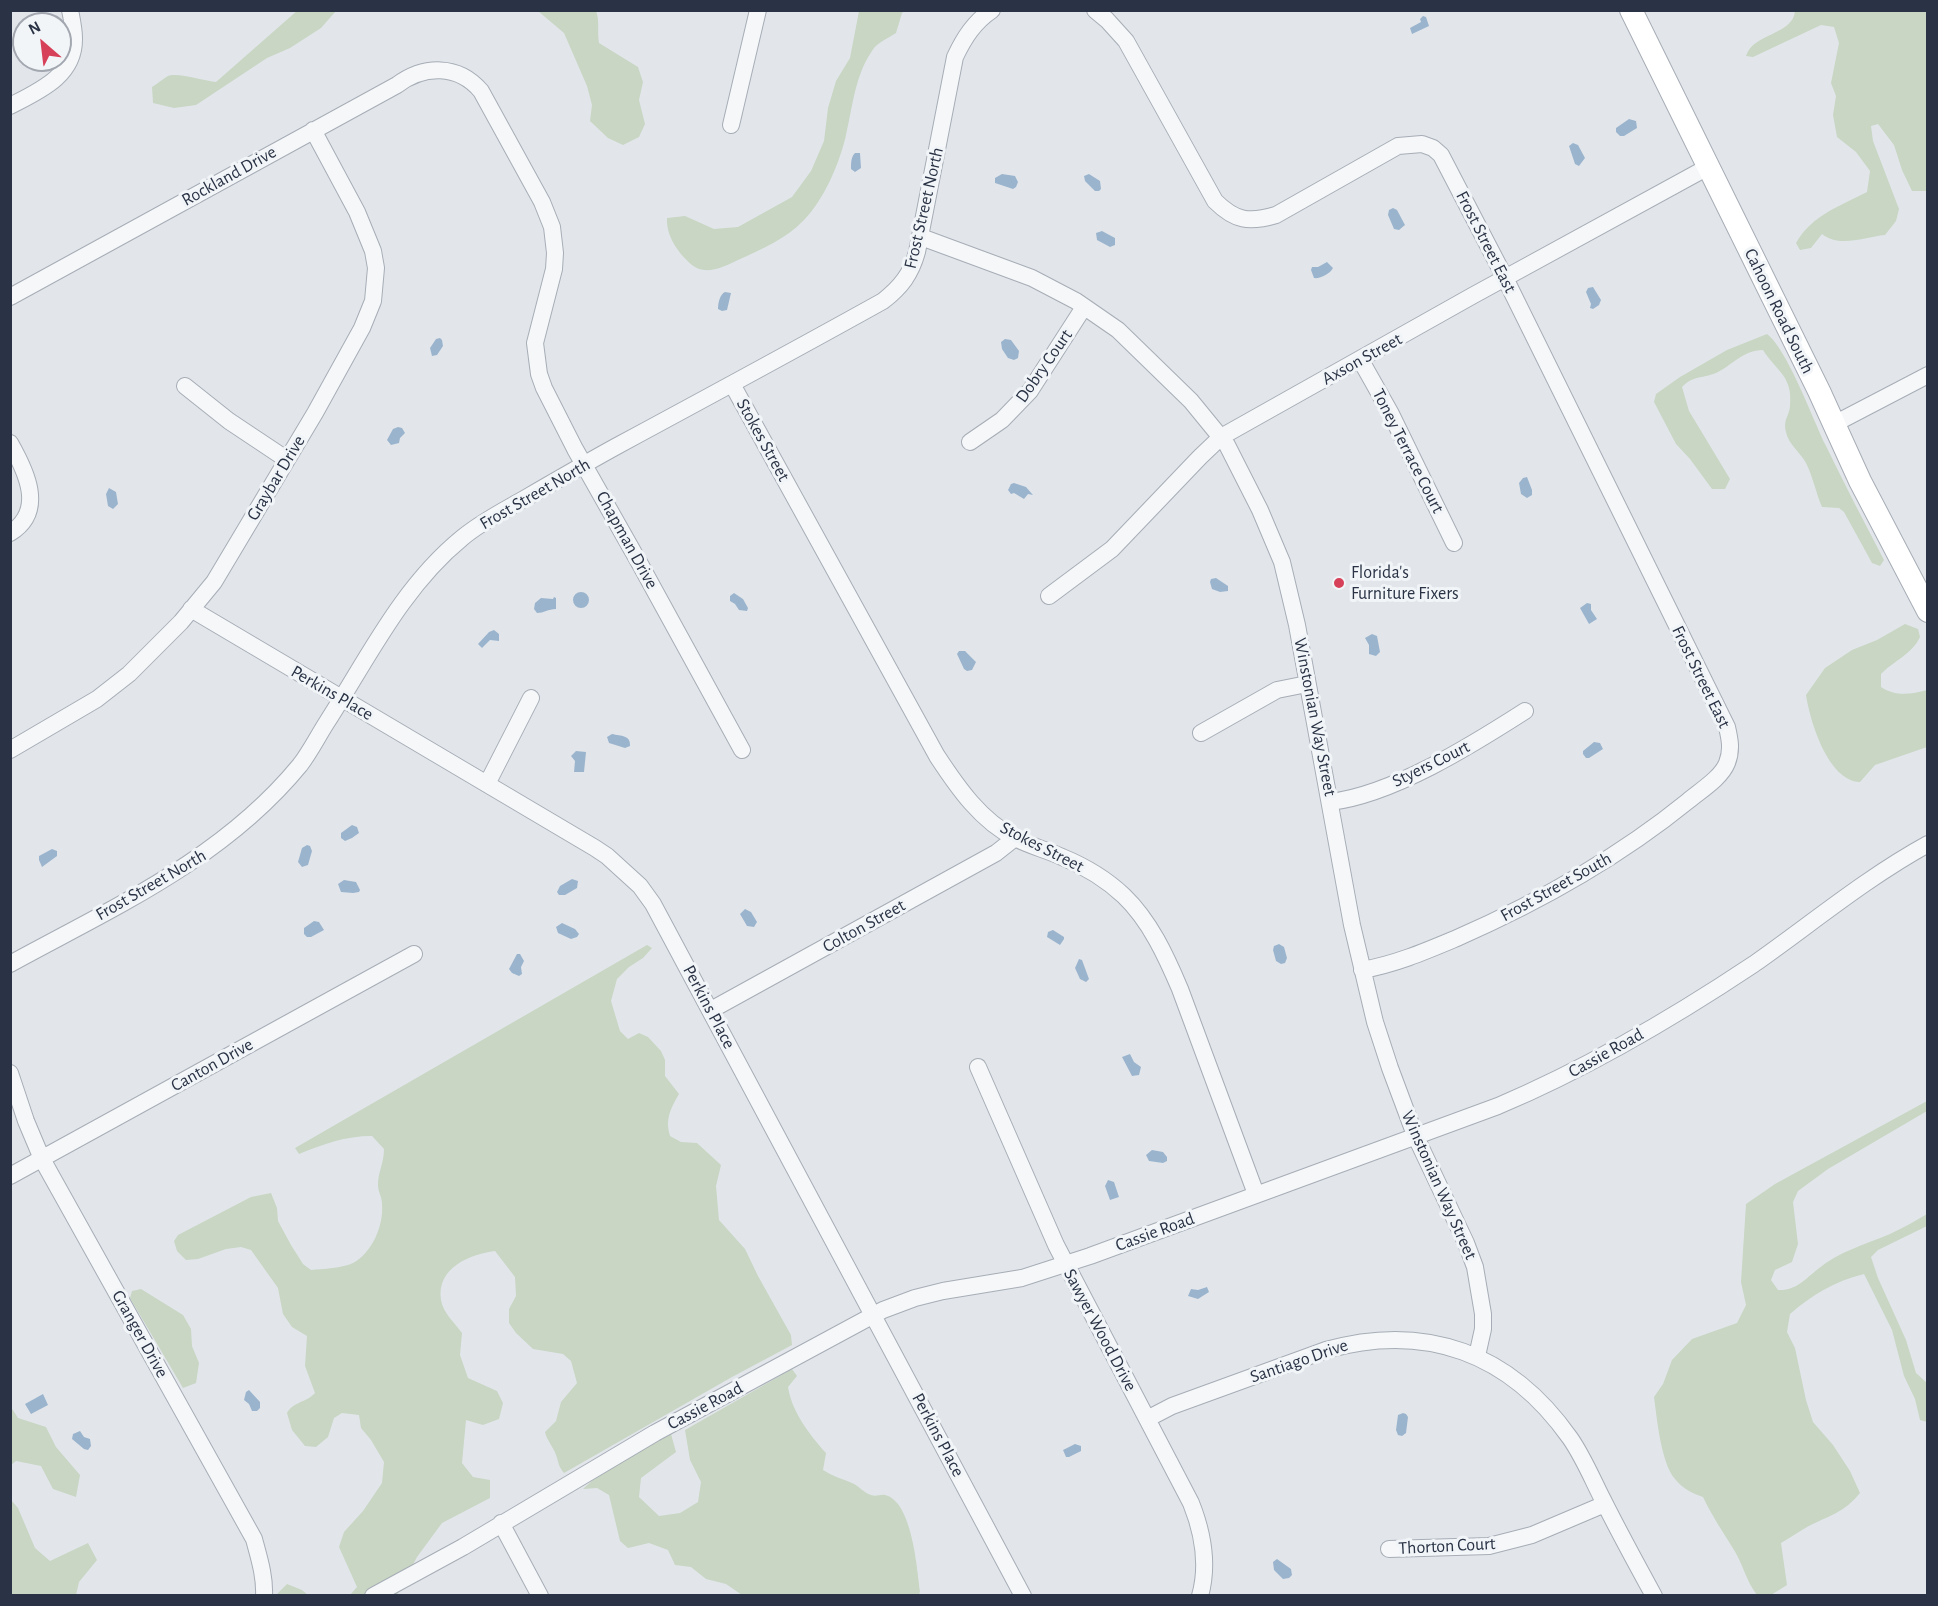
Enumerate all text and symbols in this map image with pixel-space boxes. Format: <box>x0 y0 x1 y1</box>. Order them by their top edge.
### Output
north arrow <box>12 12 72 72</box>
text: N <box>26 18 43 38</box>
street label: Rockland Drive <box>178 141 280 211</box>
street label: Frost Street North <box>900 145 948 271</box>
street label: Frost Street East <box>1451 187 1521 297</box>
street label: Cahoon Road South <box>1739 245 1819 377</box>
street label: Dobry Court <box>1011 325 1077 407</box>
street label: Axson Street <box>1318 328 1406 390</box>
street label: Toney Terrace Court <box>1367 385 1449 517</box>
street label: Stokes Street <box>731 395 795 485</box>
street label: Graybar Drive <box>242 432 310 524</box>
street label: Frost Street North <box>476 454 594 534</box>
street label: Chapman Drive <box>591 487 663 593</box>
place label: Florida's Furniture Fixers <box>1351 562 1459 604</box>
marker: Florida's Furniture Fixers <box>1332 576 1346 590</box>
street label: Frost Street East <box>1667 622 1735 732</box>
street label: Winstonian Way Street <box>1289 636 1341 798</box>
street label: Perkins Place <box>287 661 377 725</box>
street label: Styers Court <box>1389 736 1473 792</box>
street label: Stokes Street <box>997 817 1087 877</box>
street label: Frost Street North <box>92 845 210 925</box>
street label: Frost Street South <box>1497 848 1615 926</box>
street label: Colton Street <box>819 894 909 958</box>
street label: Perkins Place <box>678 962 740 1052</box>
street label: Cassie Road <box>1565 1024 1647 1082</box>
street label: Canton Drive <box>167 1034 257 1096</box>
street label: Winstonian Way Street <box>1396 1107 1482 1263</box>
street label: Cassie Road <box>1113 1208 1197 1256</box>
street label: Sawyer Wood Drive <box>1059 1265 1141 1395</box>
street label: Granger Drive <box>107 1286 173 1382</box>
street label: Santiago Drive <box>1247 1334 1351 1388</box>
street label: Cassie Road <box>664 1377 746 1435</box>
street label: Perkins Place <box>907 1390 969 1480</box>
street label: Thorton Court <box>1398 1533 1496 1559</box>

